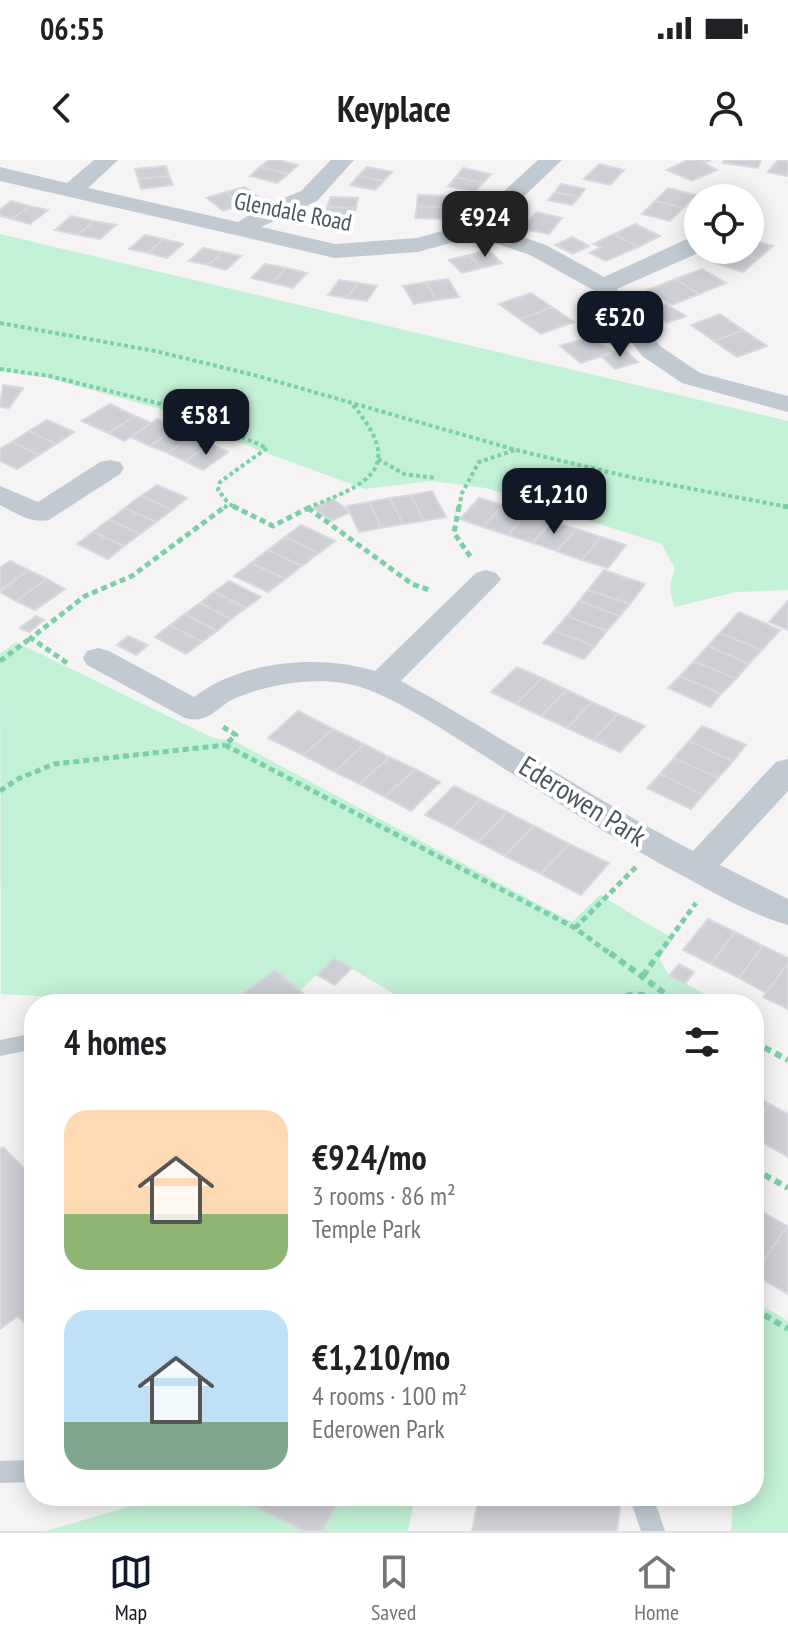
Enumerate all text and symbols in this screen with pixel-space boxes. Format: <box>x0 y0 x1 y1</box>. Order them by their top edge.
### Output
text: 06:55 <box>40 9 105 48</box>
text: Keyplace <box>337 85 451 132</box>
icon: back <box>40 86 84 130</box>
icon: person <box>704 86 748 130</box>
map controls <box>684 184 764 264</box>
button: locate <box>684 184 764 264</box>
street label: Glendale Road <box>232 185 355 238</box>
pin: €924 <box>438 191 532 259</box>
text: €924 <box>460 200 510 233</box>
pin: €520 <box>573 291 667 359</box>
text: €520 <box>595 300 645 333</box>
pin: €581 <box>159 389 253 457</box>
text: €581 <box>181 398 231 431</box>
pin: €1,210 <box>489 468 619 536</box>
text: €1,210 <box>520 477 588 510</box>
street label: Ederowen Park <box>513 747 654 854</box>
text: 4 homes <box>64 1020 167 1064</box>
icon: filters <box>680 1020 724 1064</box>
text: €924/mo <box>312 1135 427 1179</box>
icon: home <box>128 1142 224 1238</box>
text: 3 rooms · 86 m² <box>312 1179 456 1212</box>
text: Temple Park <box>312 1212 421 1245</box>
text: €1,210/mo <box>312 1335 450 1379</box>
icon: home <box>128 1342 224 1438</box>
text: 4 rooms · 100 m² <box>312 1379 467 1412</box>
text: Ederowen Park <box>312 1412 445 1445</box>
tab: Map <box>109 1550 153 1626</box>
tab: Saved <box>371 1550 416 1626</box>
tab: Home <box>634 1550 679 1626</box>

